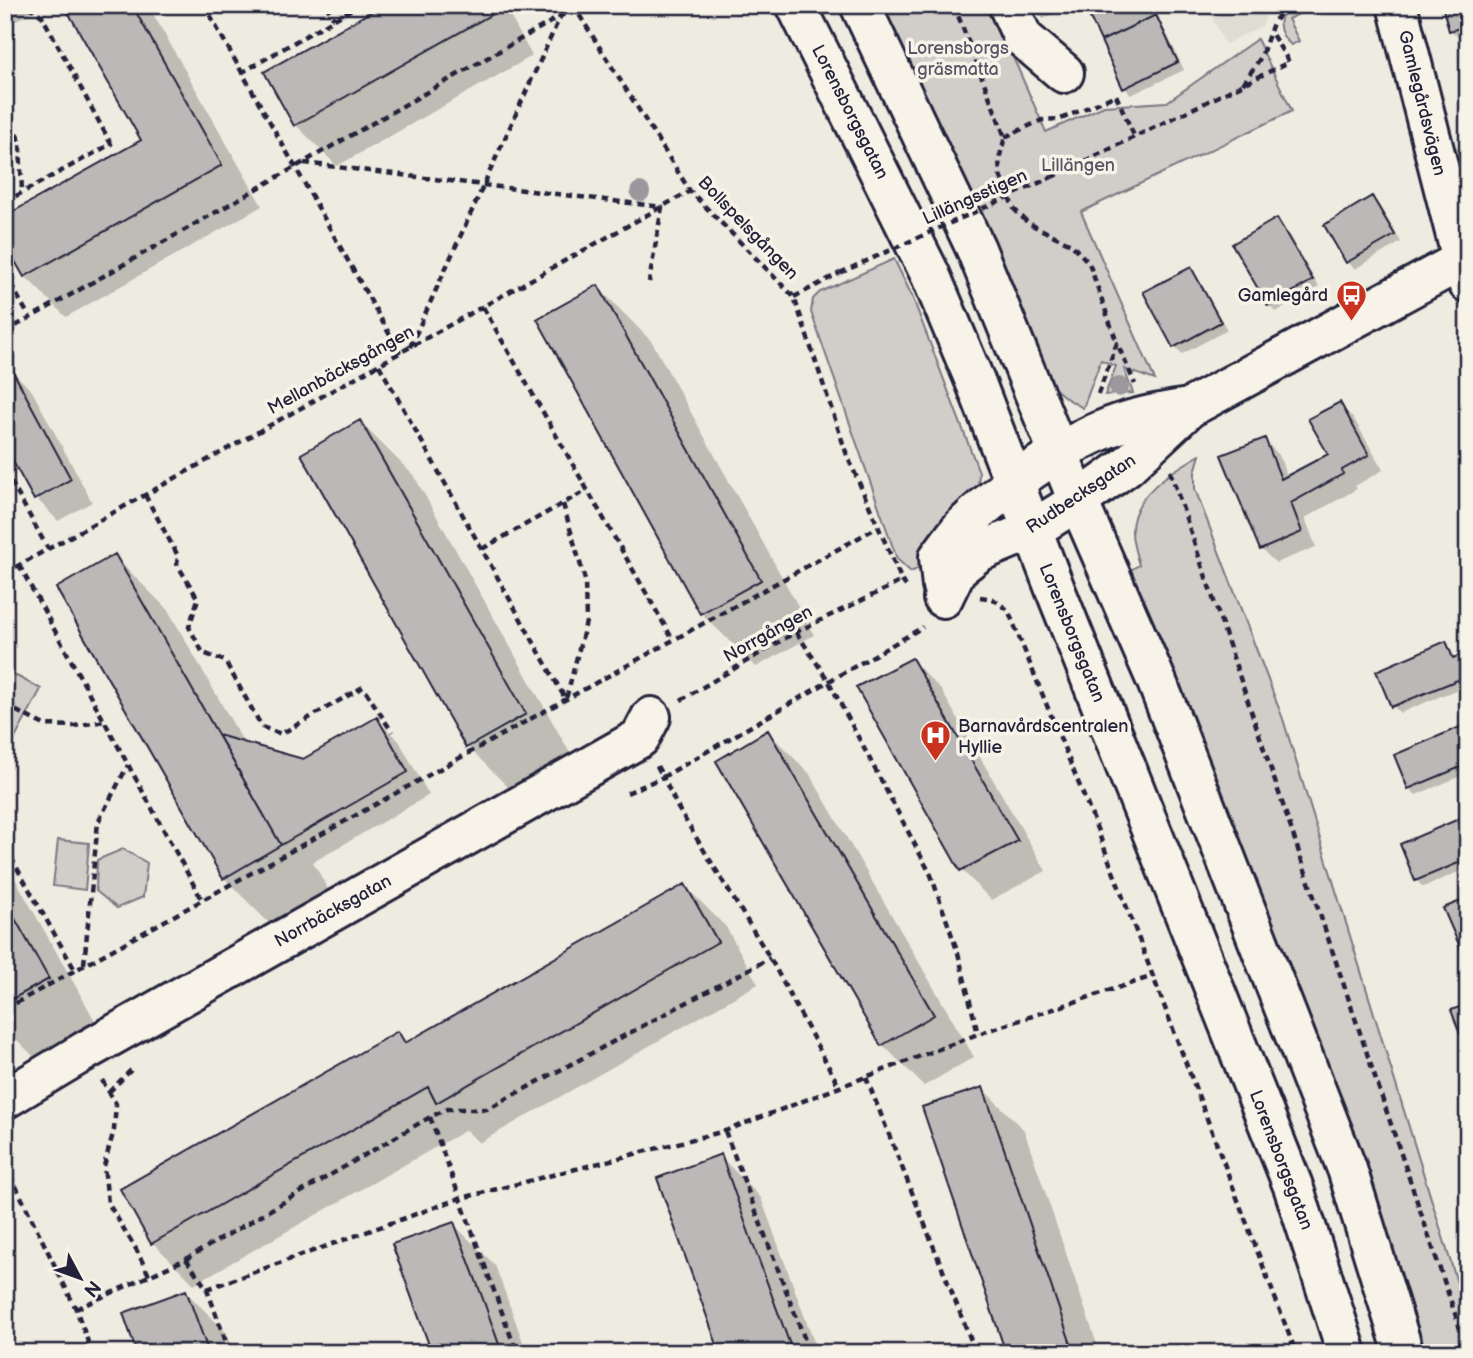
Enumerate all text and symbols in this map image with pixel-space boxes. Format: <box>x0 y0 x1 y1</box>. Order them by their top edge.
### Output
street label: Gamlegårdsvägen <box>1394 28 1450 178</box>
park label: Lorensborgs gräsmatta <box>907 38 1009 80</box>
street label: Lorensborgsgatan <box>807 41 893 183</box>
park label: Lillängen <box>1041 155 1115 176</box>
street label: Lillängsstigen <box>920 165 1030 229</box>
street label: Bollspelsgången <box>693 172 803 284</box>
bus stop icon: Gamlegård <box>1334 278 1368 322</box>
place label: Gamlegård <box>1238 285 1328 306</box>
street label: Mellanbäcksgången <box>264 321 418 419</box>
street label: Rudbecksgatan <box>1022 450 1140 538</box>
street label: Lorensborgsgatan <box>1035 561 1109 705</box>
street label: Norrgången <box>720 601 816 667</box>
place label: Barnavårdscentralen Hyllie <box>958 716 1128 758</box>
hospital icon: Barnavårdscentralen Hyllie <box>918 719 952 763</box>
street label: Norrbäcksgatan <box>271 870 395 952</box>
street label: Lorensborgsgatan <box>1245 1087 1317 1233</box>
north arrow <box>46 1242 116 1312</box>
text: N <box>78 1275 105 1301</box>

